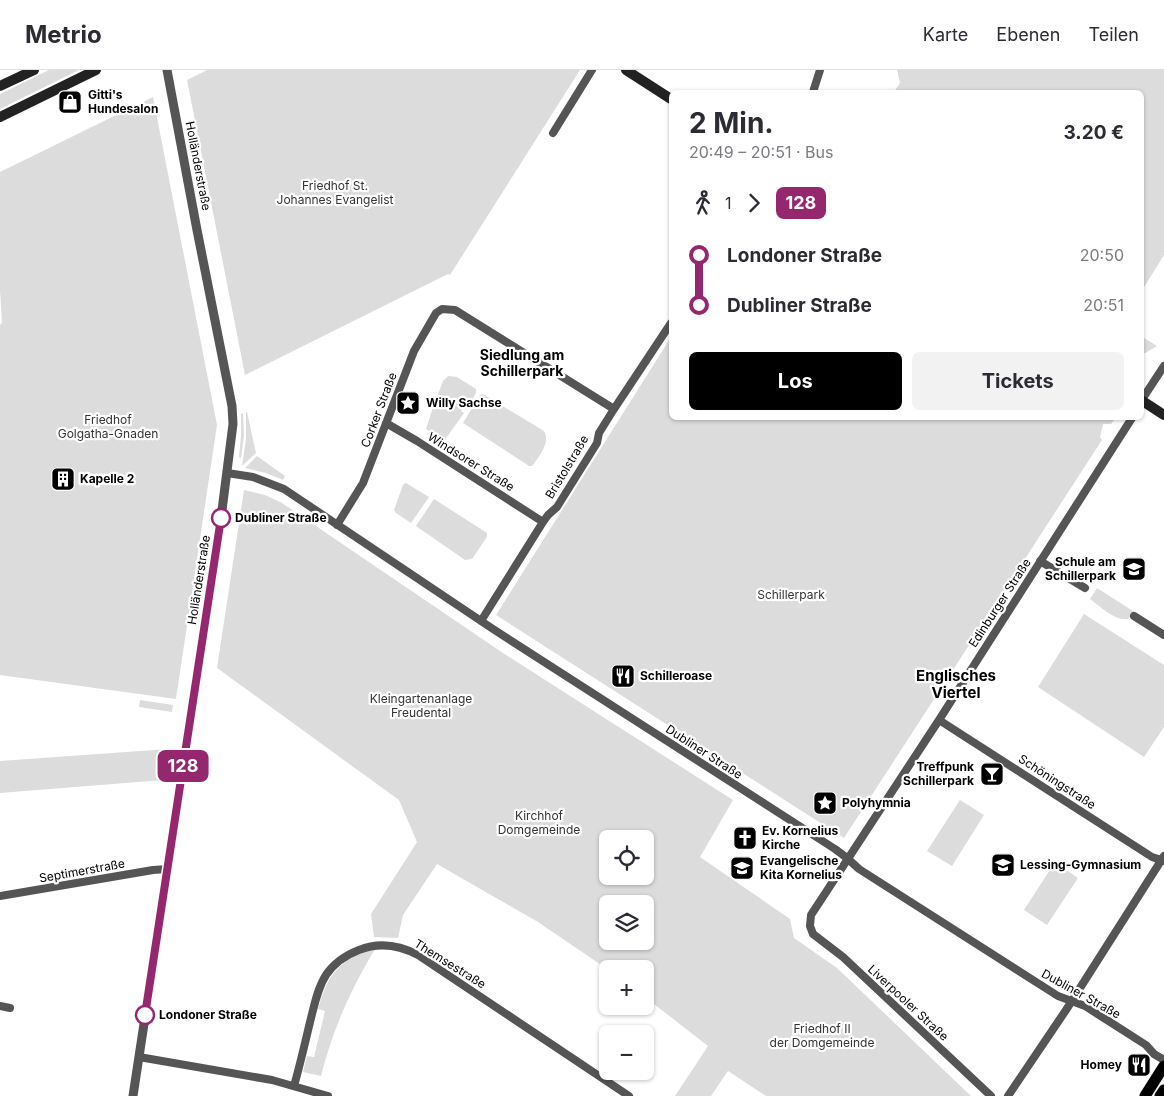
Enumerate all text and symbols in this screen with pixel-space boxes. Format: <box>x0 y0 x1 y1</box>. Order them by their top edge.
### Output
text: Metrio <box>25 20 102 49</box>
text: Karte <box>923 24 968 45</box>
text: Ebenen <box>996 24 1060 45</box>
text: Teilen <box>1088 24 1139 45</box>
place label: Gitti's Hundesalon <box>88 87 158 116</box>
shop icon: Gitti's Hundesalon <box>57 89 83 115</box>
text: 2 Min. <box>689 106 774 140</box>
street label: Holländerstraße <box>182 120 214 212</box>
text: 3.20 € <box>1064 121 1124 144</box>
text: 20:49 – 20:51 · Bus <box>689 142 833 162</box>
park label: Friedhof St. Johannes Evangelist <box>277 178 394 207</box>
icon: walk <box>689 189 717 217</box>
icon: forward <box>740 189 768 217</box>
text: 128 <box>786 192 816 213</box>
text: 1 <box>725 193 732 213</box>
text: Londoner Straße <box>727 244 882 267</box>
text: 20:50 <box>1080 245 1124 265</box>
text: Dubliner Straße <box>727 294 872 317</box>
text: 20:51 <box>1083 295 1124 315</box>
district label: Siedlung am Schillerpark <box>480 346 564 379</box>
button: Los <box>689 352 902 410</box>
button: Tickets <box>912 352 1124 410</box>
street label: Corker Straße <box>357 370 400 449</box>
place icon: Willy Sachse <box>395 390 421 416</box>
place label: Willy Sachse <box>426 395 502 410</box>
park label: Friedhof Golgatha-Gnaden <box>58 412 158 441</box>
street label: Windsorer Straße <box>425 429 517 494</box>
street label: Bristolstraße <box>542 432 591 501</box>
building icon: Kapelle 2 <box>50 466 76 492</box>
place label: Kapelle 2 <box>80 471 134 486</box>
marker: Dubliner Straße <box>211 508 231 528</box>
place label: Dubliner Straße <box>235 510 327 525</box>
street label: Holländerstraße <box>184 534 213 626</box>
place label: Schule am Schillerpark <box>1045 554 1116 583</box>
street label: Edinburger Straße <box>965 556 1034 650</box>
school or university icon: Schule am Schillerpark <box>1121 556 1147 582</box>
park label: Schillerpark <box>757 587 825 602</box>
restaurant icon: Schilleroase <box>610 663 636 689</box>
district label: Englisches Viertel <box>916 666 996 702</box>
place label: Schilleroase <box>640 668 712 683</box>
park label: Kleingartenanlage Freudental <box>370 691 472 720</box>
street label: Dubliner Straße <box>663 721 745 782</box>
line badge: 128 <box>154 750 212 782</box>
street label: Schöningstraße <box>1016 751 1099 812</box>
text: 128 <box>168 755 198 776</box>
place label: Treffpunk Schillerpark <box>903 759 974 788</box>
bar icon: Treffpunk Schillerpark <box>979 761 1005 787</box>
place icon: Polyhymnia <box>812 790 838 816</box>
place label: Polyhymnia <box>842 795 911 810</box>
park label: Kirchhof Domgemeinde <box>498 808 580 837</box>
place label: Ev. Kornelius Kirche <box>762 823 839 852</box>
church icon: Ev. Kornelius Kirche <box>732 825 758 851</box>
map controls <box>599 830 654 1080</box>
button: locate <box>599 830 654 885</box>
school or university icon: Lessing-Gymnasium <box>990 852 1016 878</box>
place label: Evangelische Kita Kornelius <box>760 853 842 882</box>
school or university icon: Evangelische Kita Kornelius <box>729 855 755 881</box>
street label: Septimerstraße <box>38 856 126 885</box>
place label: Lessing-Gymnasium <box>1020 857 1141 872</box>
button: layers <box>599 895 654 950</box>
street label: Themsestraße <box>412 936 489 992</box>
button: + <box>599 960 654 1015</box>
street label: Liverpooler Straße <box>865 961 952 1044</box>
street label: Dubliner Straße <box>1039 966 1123 1021</box>
marker: Londoner Straße <box>135 1005 155 1025</box>
place label: Londoner Straße <box>159 1007 257 1022</box>
park label: Friedhof II der Domgemeinde <box>770 1021 874 1050</box>
button: − <box>599 1025 654 1080</box>
restaurant icon: Homey <box>1126 1052 1152 1078</box>
place label: Homey <box>1081 1057 1123 1072</box>

